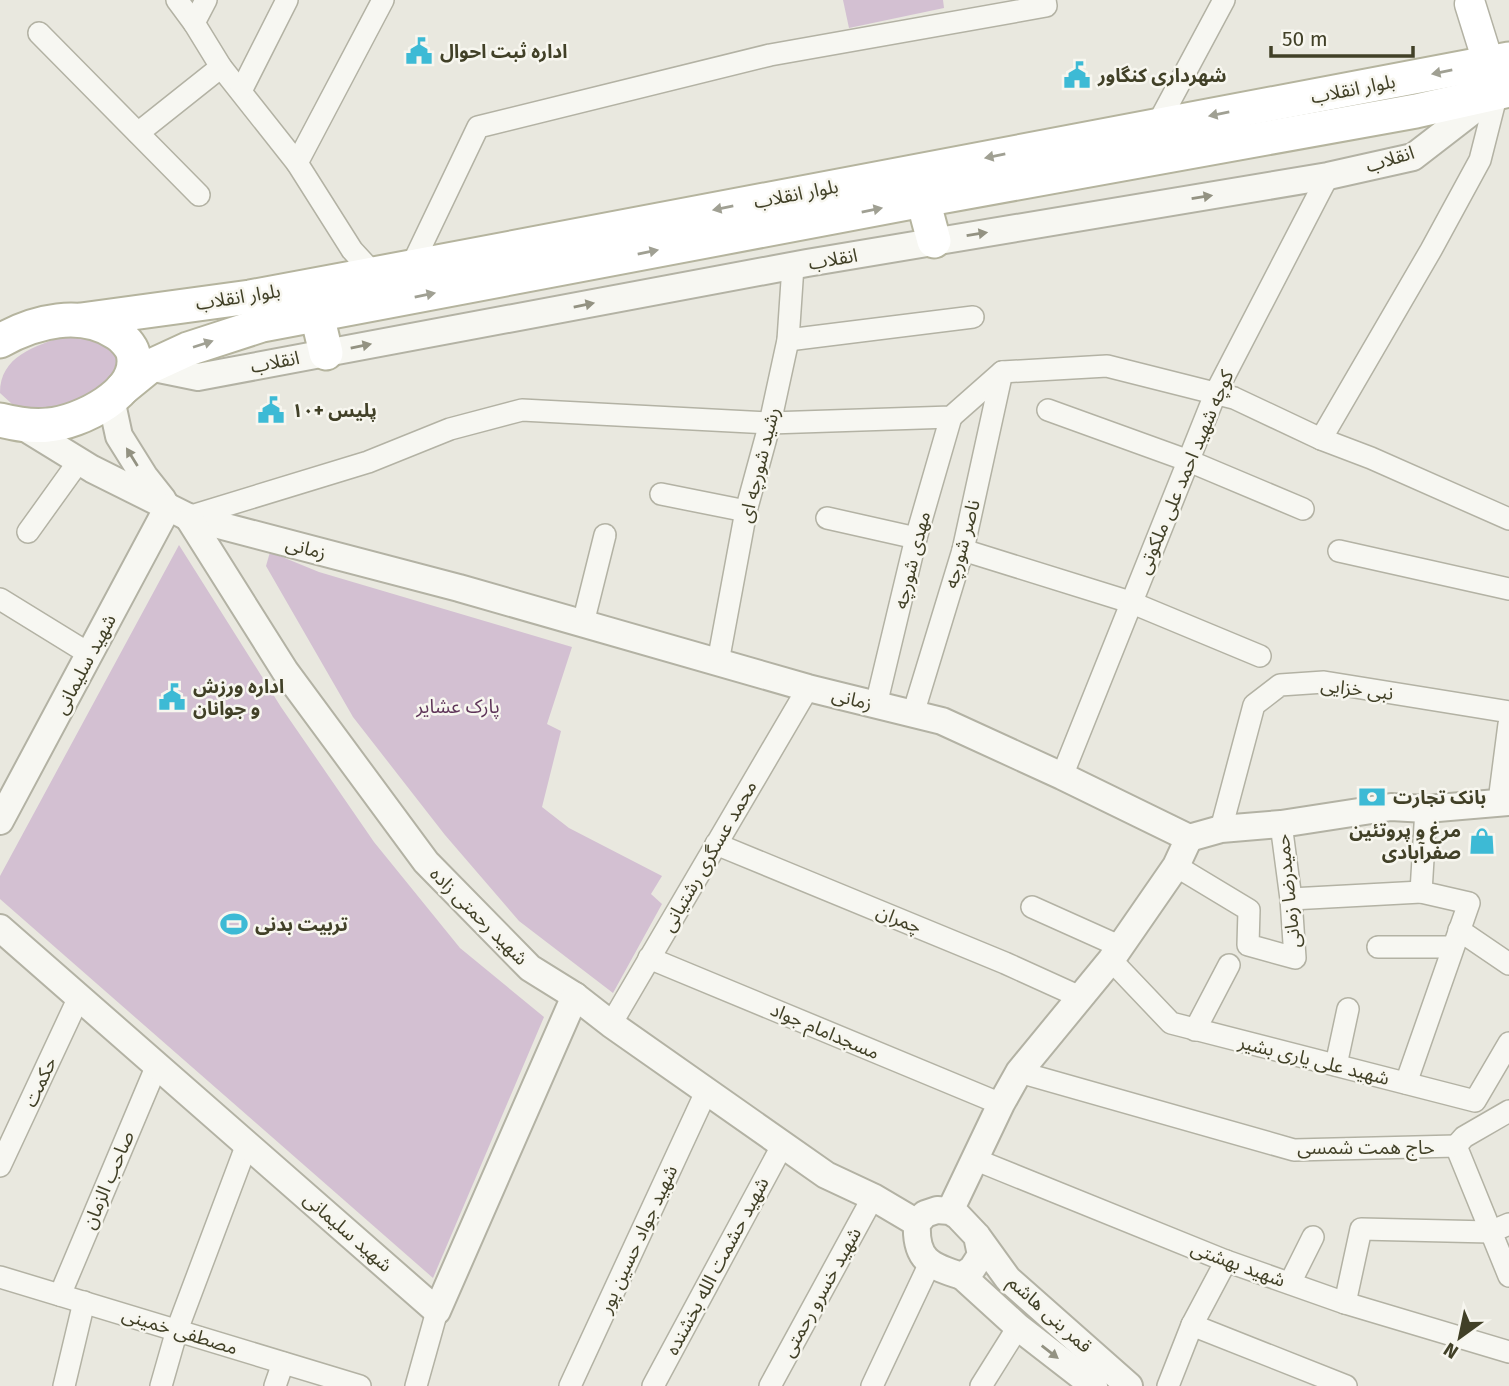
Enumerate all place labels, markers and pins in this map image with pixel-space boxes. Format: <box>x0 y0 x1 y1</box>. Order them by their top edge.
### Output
public building icon: اداره ثبت احوال <box>404 36 434 66</box>
place label: اداره ثبت احوال <box>440 40 567 63</box>
public building icon: شهرداری کنگاور <box>1062 60 1092 90</box>
place label: شهرداری کنگاور <box>1097 64 1227 87</box>
public building icon: پلیس +۱۰ <box>256 395 286 425</box>
place label: پلیس +۱۰ <box>292 399 377 422</box>
place label: اداره ورزش و جوانان <box>193 675 284 720</box>
public building icon: اداره ورزش و جوانان <box>157 682 187 712</box>
bank icon: بانک تجارت <box>1357 782 1387 812</box>
place label: بانک تجارت <box>1393 786 1486 809</box>
place label: مرغ و پروتئین صفرآبادی <box>1349 819 1461 864</box>
shop icon: مرغ و پروتئین صفرآبادی <box>1467 826 1497 856</box>
sports icon: تربیت بدنی <box>219 909 249 939</box>
place label: تربیت بدنی <box>255 913 348 936</box>

